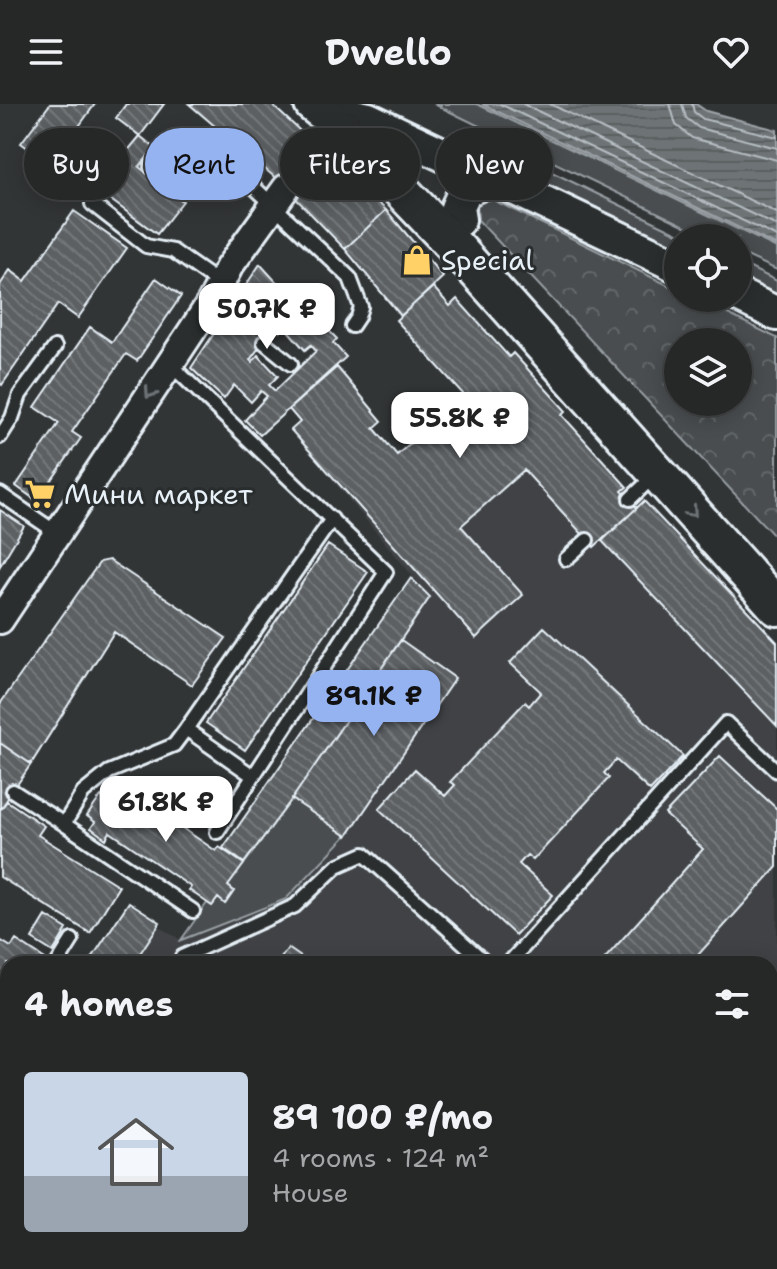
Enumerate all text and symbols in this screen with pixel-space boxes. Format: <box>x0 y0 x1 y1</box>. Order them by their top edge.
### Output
text: Dwello <box>325 28 452 77</box>
icon: menu <box>24 30 68 74</box>
icon: heart <box>709 30 753 74</box>
chip: Buy <box>24 128 129 200</box>
chip: Rent <box>145 128 264 200</box>
chip: Filters <box>280 128 420 200</box>
chip: New <box>436 128 553 200</box>
map controls <box>664 224 752 416</box>
button: locate <box>664 224 752 312</box>
place label: Special <box>441 241 535 279</box>
shop icon: Special <box>400 243 434 277</box>
pin: 50.7K ₽ <box>193 283 341 351</box>
text: 50.7K ₽ <box>217 291 317 326</box>
button: layers <box>664 328 752 416</box>
one-way arrow <box>145 385 160 399</box>
pin: 55.8K ₽ <box>386 392 534 460</box>
text: 55.8K ₽ <box>409 400 511 435</box>
place label: Мини маркет <box>64 475 253 513</box>
supermarket icon: Мини маркет <box>23 477 57 511</box>
one-way arrow <box>682 502 696 517</box>
pin: 89.1K ₽ <box>300 670 448 738</box>
text: 89.1K ₽ <box>325 678 423 713</box>
pin: 61.8K ₽ <box>92 776 240 844</box>
text: 61.8K ₽ <box>118 784 214 819</box>
text: 4 homes <box>24 981 173 1027</box>
icon: filters <box>710 982 754 1026</box>
text: 89 100 ₽/mo <box>272 1094 493 1140</box>
icon: home <box>88 1104 184 1200</box>
text: 4 rooms · 124 m² <box>272 1140 489 1175</box>
text: House <box>272 1175 348 1210</box>

